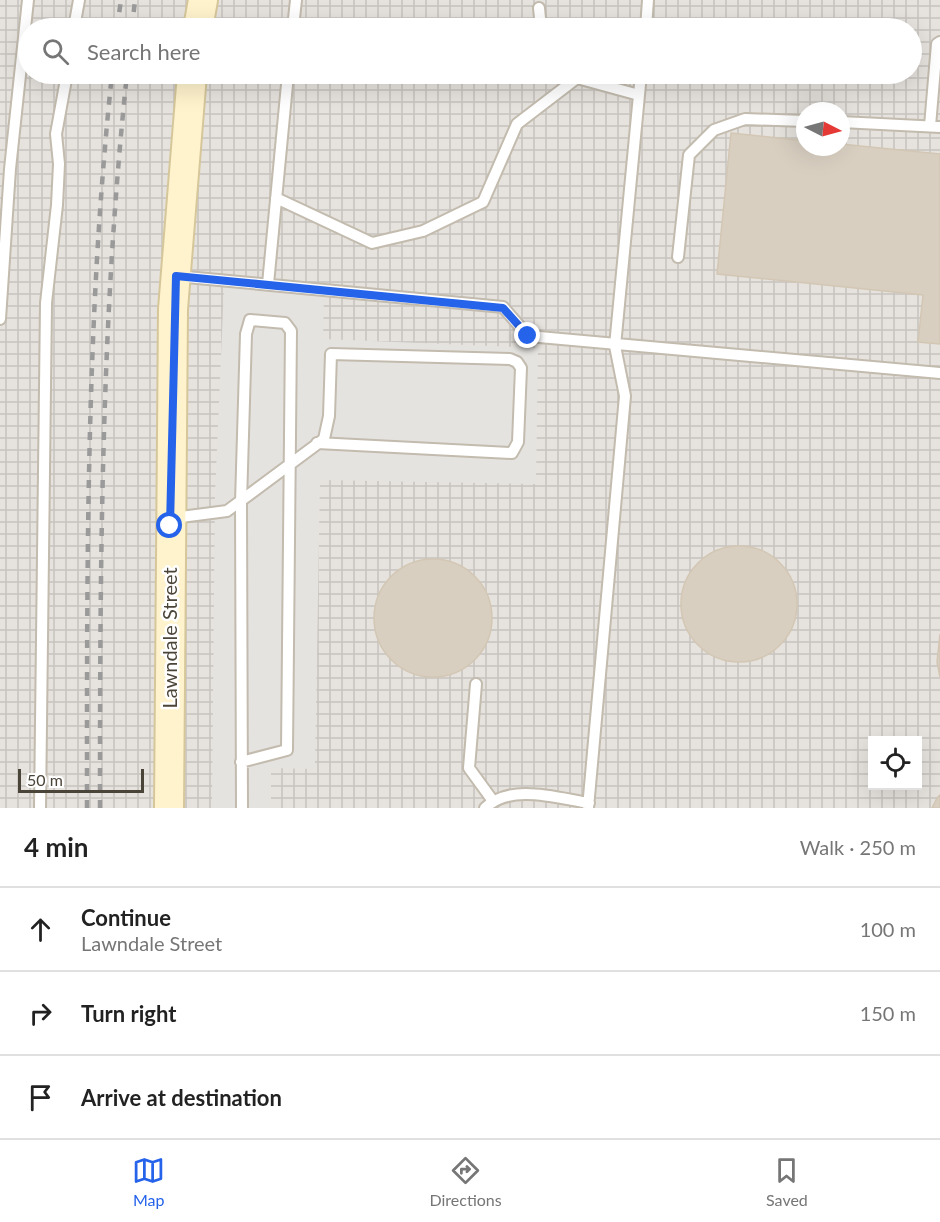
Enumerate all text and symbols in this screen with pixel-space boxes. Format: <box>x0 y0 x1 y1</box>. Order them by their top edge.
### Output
search box <box>18 18 922 84</box>
icon: search <box>39 35 72 68</box>
text: Search here <box>87 38 200 65</box>
north arrow <box>796 102 850 156</box>
route end <box>514 322 540 348</box>
route start <box>156 512 182 538</box>
street label: Lawndale Street <box>157 567 181 709</box>
map controls <box>868 736 922 790</box>
button: locate <box>868 736 922 790</box>
scale bar <box>18 766 144 794</box>
text: 50 m <box>27 770 63 789</box>
text: 4 min <box>24 831 88 863</box>
text: Walk · 250 m <box>800 835 916 859</box>
text: Continue <box>81 904 171 931</box>
icon: ahead <box>24 913 57 946</box>
text: 100 m <box>860 917 916 941</box>
text: Lawndale Street <box>81 931 222 955</box>
icon: right <box>24 997 57 1030</box>
text: Turn right <box>81 1000 176 1027</box>
text: 150 m <box>860 1001 916 1025</box>
icon: arrive <box>24 1081 57 1114</box>
text: Arrive at destination <box>81 1084 282 1111</box>
tab: Map <box>132 1154 165 1209</box>
tab: Directions <box>429 1154 502 1209</box>
tab: Saved <box>766 1154 808 1209</box>

